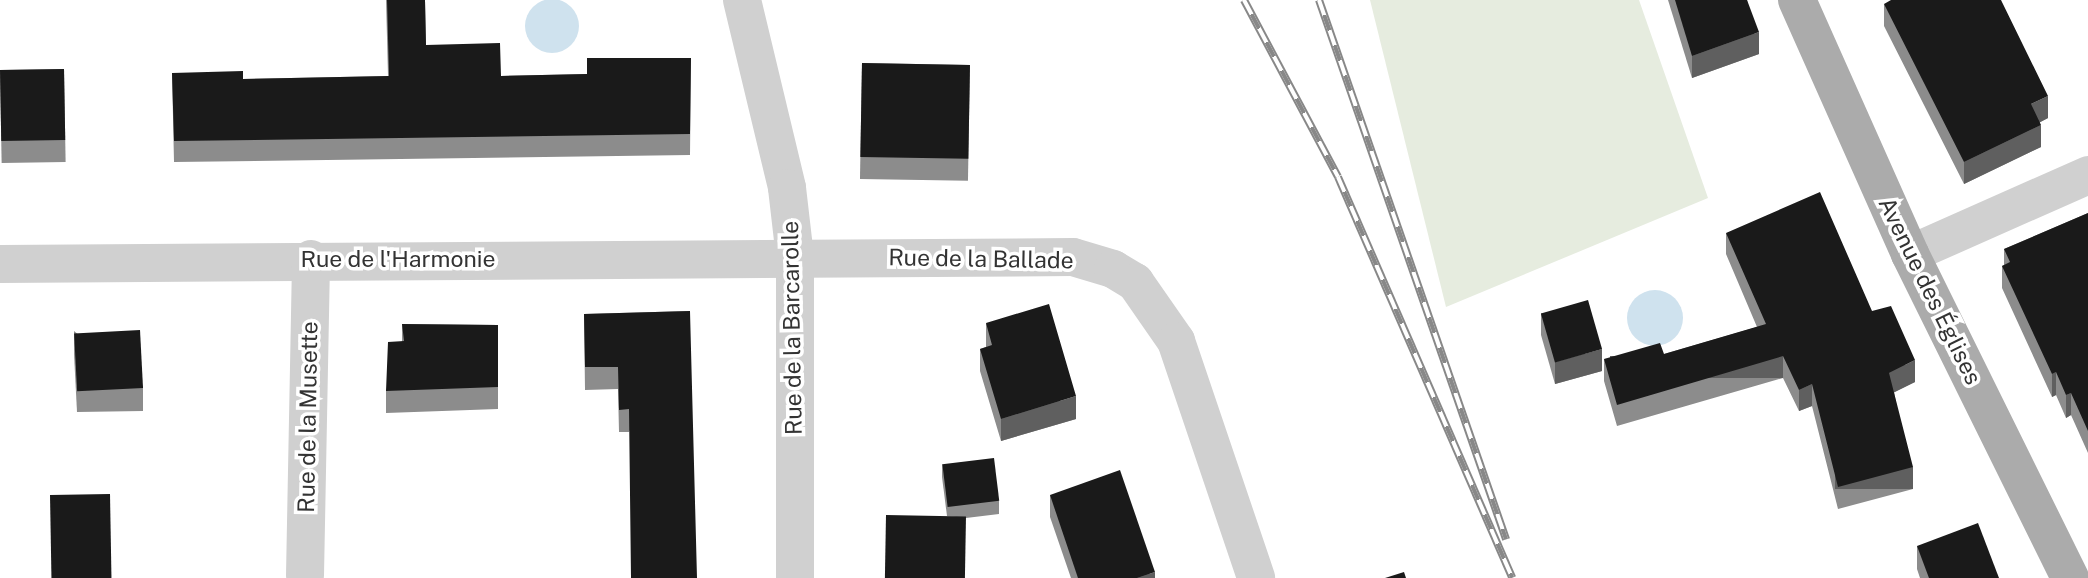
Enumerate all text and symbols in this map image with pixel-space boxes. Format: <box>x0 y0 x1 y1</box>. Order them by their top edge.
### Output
street label: Avenue des Églises <box>1873 193 1987 389</box>
street label: Rue de la Barcarolle <box>776 220 808 436</box>
street label: Rue de la Ballade <box>888 244 1074 274</box>
street label: Rue de l'Harmonie <box>300 245 496 273</box>
street label: Rue de la Musette <box>293 321 323 513</box>

